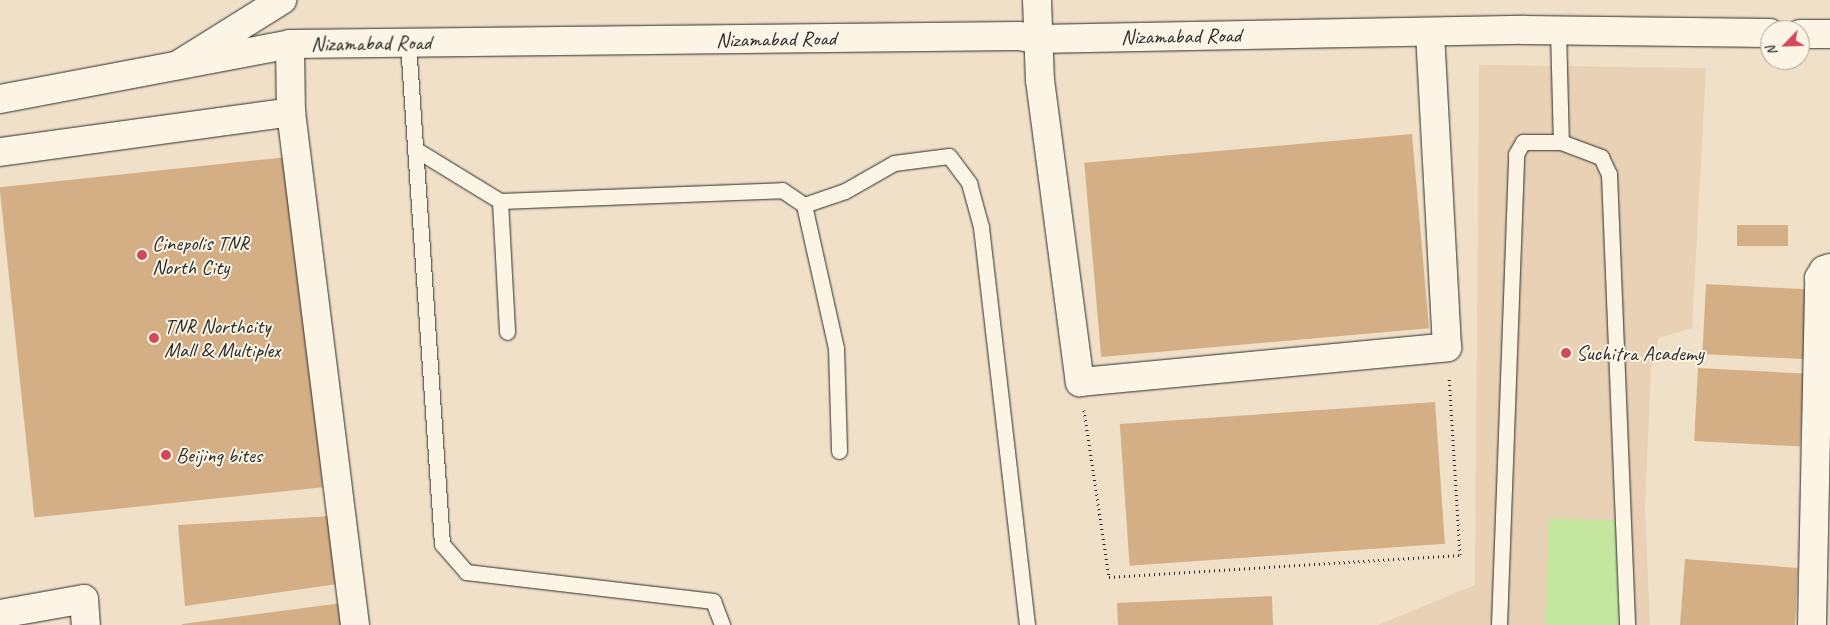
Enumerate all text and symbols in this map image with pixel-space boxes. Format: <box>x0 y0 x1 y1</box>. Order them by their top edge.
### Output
north arrow <box>1760 20 1810 70</box>
street label: Nizamabad Road <box>1121 22 1241 50</box>
street label: Nizamabad Road <box>716 25 836 53</box>
street label: Nizamabad Road <box>311 29 431 57</box>
text: N <box>1762 43 1781 58</box>
place label: Cinepolis TNR North City <box>152 230 249 280</box>
marker: Cinepolis TNR North City <box>136 249 148 261</box>
place label: TNR Northcity Mall & Multiplex <box>164 313 280 363</box>
marker: TNR Northcity Mall & Multiplex <box>148 332 160 344</box>
place label: Suchitra Academy <box>1576 340 1704 366</box>
marker: Suchitra Academy <box>1560 347 1572 359</box>
place label: Beijing bites <box>176 442 262 468</box>
marker: Beijing bites <box>160 449 172 461</box>

